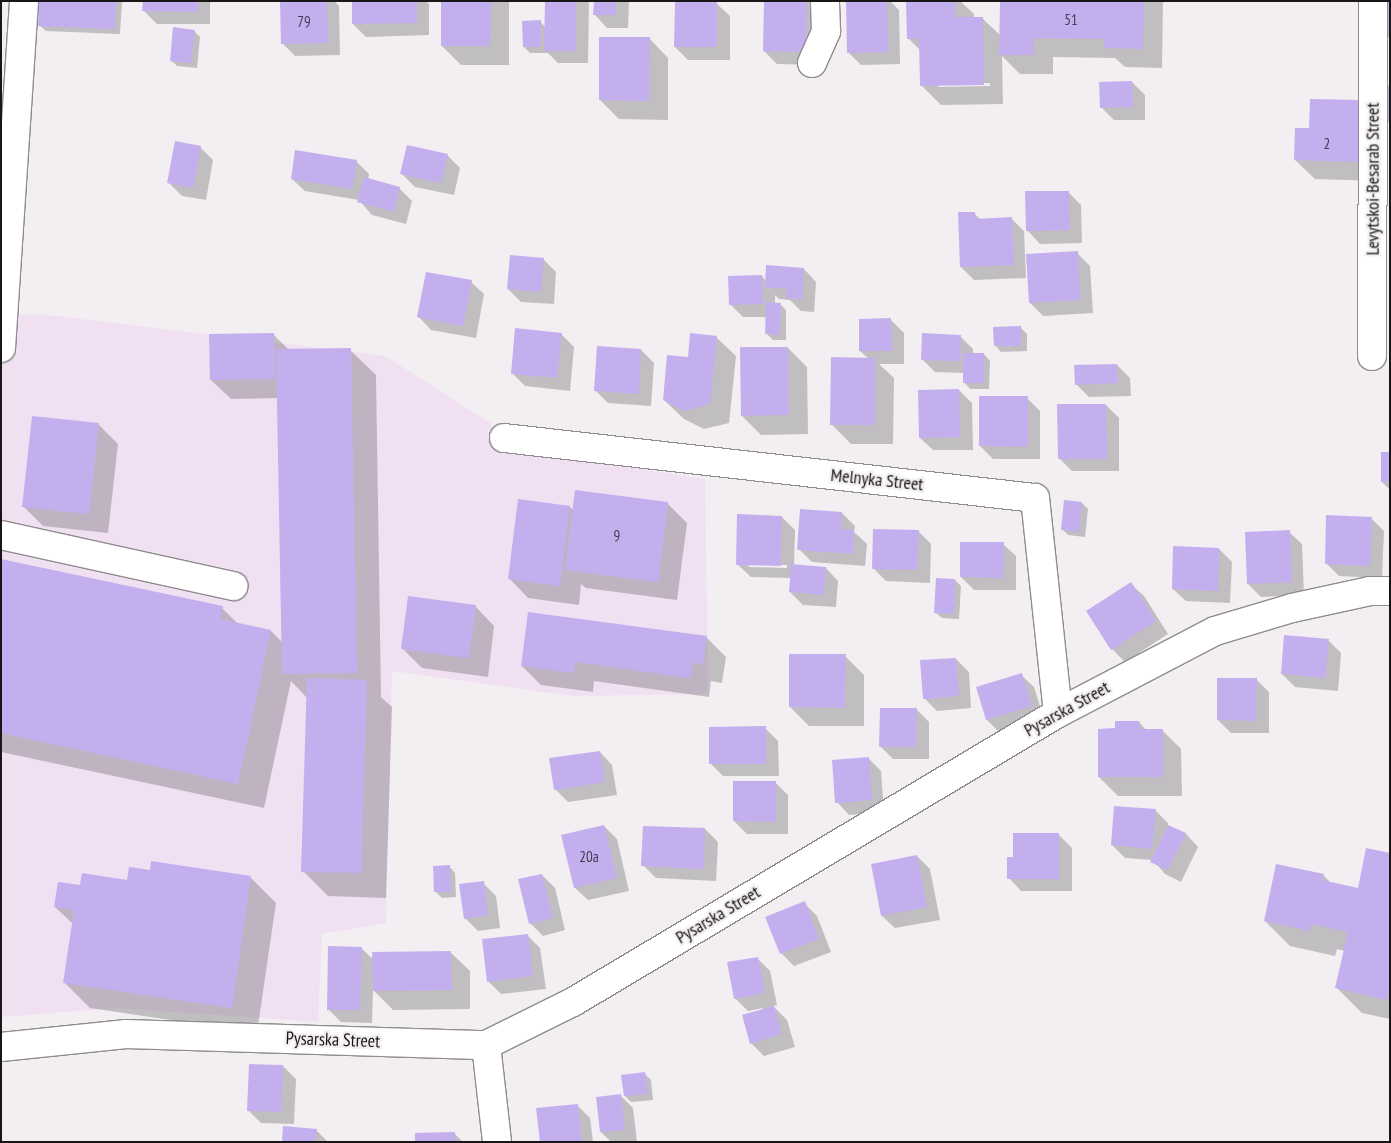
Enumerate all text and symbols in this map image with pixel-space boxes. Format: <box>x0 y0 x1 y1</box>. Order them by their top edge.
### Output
house number: 51 <box>1064 11 1078 29</box>
house number: 79 <box>297 13 311 31</box>
street label: Levytskoi-Besarab Street <box>1362 103 1384 255</box>
house number: 2 <box>1324 135 1330 153</box>
street label: Melnyka Street <box>830 464 924 496</box>
house number: 9 <box>614 527 620 545</box>
street label: Pysarska Street <box>1020 677 1114 741</box>
house number: 20а <box>579 848 599 866</box>
street label: Pysarska Street <box>672 881 764 949</box>
street label: Pysarska Street <box>285 1028 381 1052</box>

